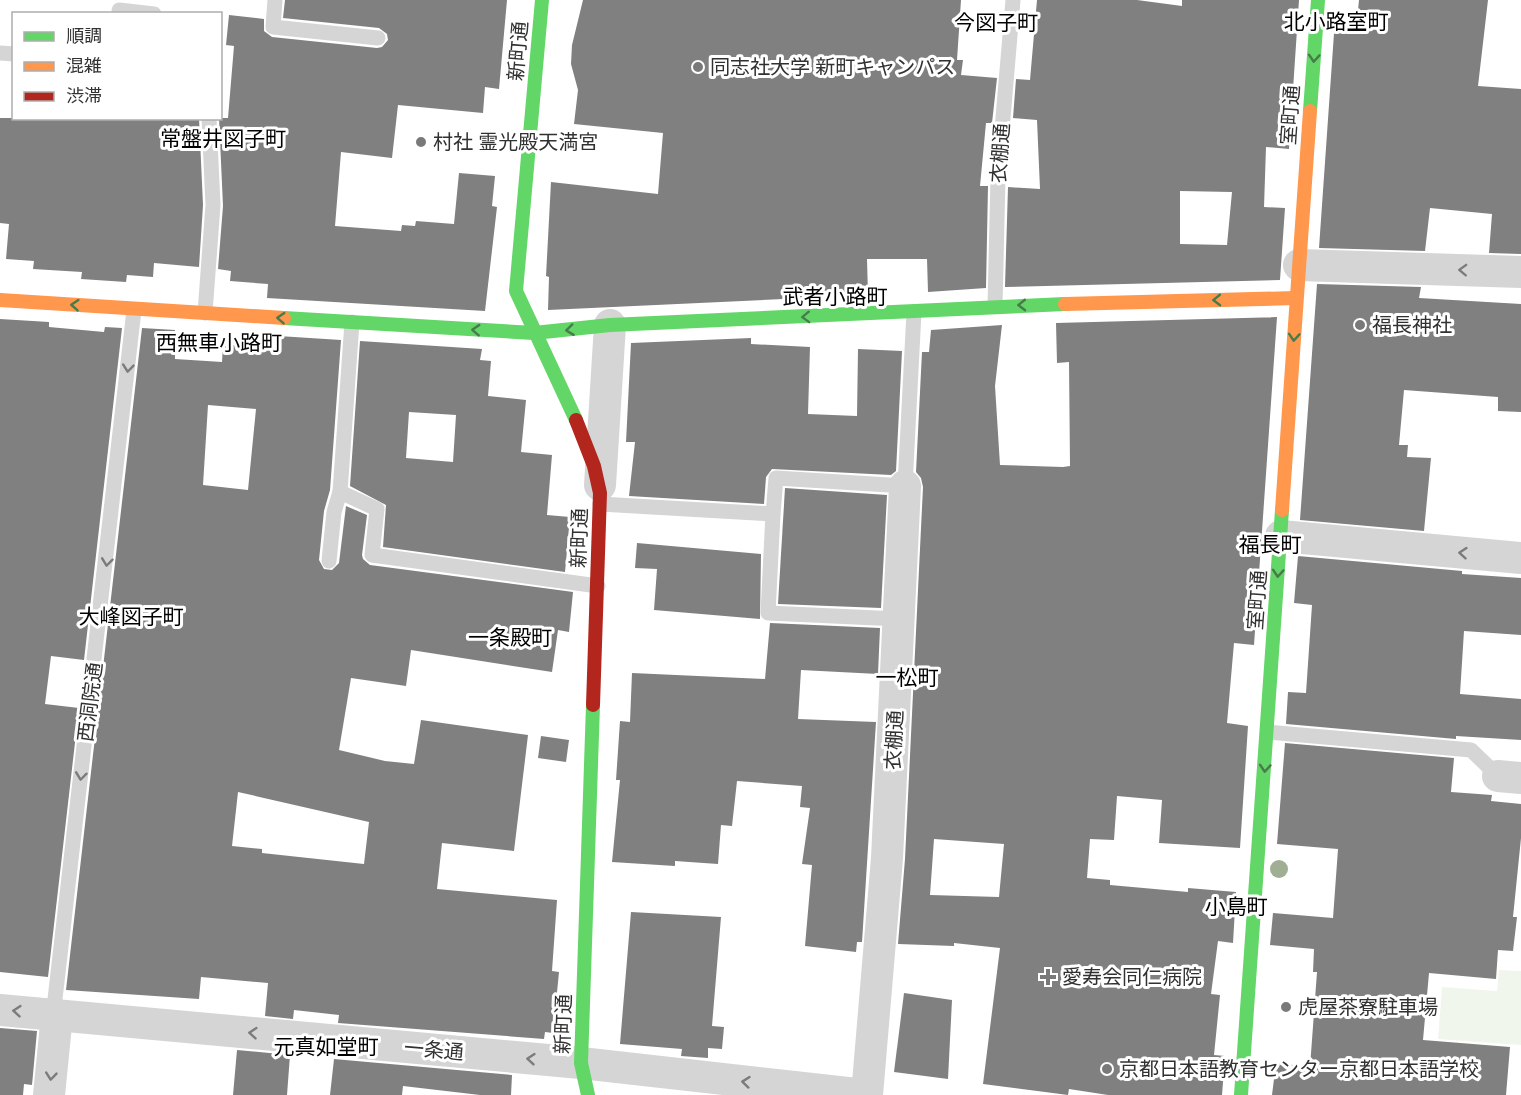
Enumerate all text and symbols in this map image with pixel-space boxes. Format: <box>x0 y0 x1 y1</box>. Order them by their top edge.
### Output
district label: 北小路室町 <box>1284 8 1389 36</box>
district label: 今図子町 <box>954 9 1038 37</box>
legend <box>12 12 222 120</box>
street label: 新町通 <box>502 20 534 82</box>
text: 順調 <box>66 24 102 48</box>
text: 混雑 <box>66 54 102 78</box>
place label: 同志社大学 新町キャンパス <box>710 54 955 80</box>
one-way arrow <box>1308 54 1321 63</box>
marker: 同志社大学 新町キャンパス <box>691 60 705 74</box>
text: 渋滞 <box>66 84 102 108</box>
street label: 室町通 <box>1275 84 1305 146</box>
street label: 衣棚通 <box>985 122 1015 184</box>
district label: 常盤井図子町 <box>160 125 286 153</box>
place label: 村社 霊光殿天満宮 <box>433 129 598 155</box>
marker: 村社 霊光殿天満宮 <box>414 135 428 149</box>
one-way arrow <box>1458 264 1467 277</box>
district label: 武者小路町 <box>783 283 888 311</box>
one-way arrow <box>1212 294 1221 307</box>
one-way arrow <box>71 299 80 312</box>
one-way arrow <box>1017 299 1026 311</box>
one-way arrow <box>802 310 811 323</box>
one-way arrow <box>277 312 286 325</box>
place label: 福長神社 <box>1372 312 1452 338</box>
marker: 福長神社 <box>1353 318 1367 332</box>
one-way arrow <box>471 323 480 336</box>
one-way arrow <box>565 323 574 335</box>
district label: 西無車小路町 <box>156 329 282 357</box>
one-way arrow <box>1287 332 1300 341</box>
one-way arrow <box>122 363 135 372</box>
street label: 新町通 <box>565 508 593 568</box>
district label: 福長町 <box>1239 531 1302 559</box>
one-way arrow <box>1458 547 1467 560</box>
one-way arrow <box>101 557 113 566</box>
street label: 室町通 <box>1242 569 1272 631</box>
one-way arrow <box>1272 569 1285 578</box>
district label: 大峰図子町 <box>79 603 184 631</box>
district label: 一条殿町 <box>468 624 552 652</box>
street label: 西洞院通 <box>72 661 108 743</box>
district label: 一松町 <box>876 664 939 692</box>
street label: 衣棚通 <box>879 709 909 771</box>
one-way arrow <box>1259 763 1272 772</box>
one-way arrow <box>76 772 88 781</box>
district label: 小島町 <box>1205 893 1268 921</box>
place label: 愛寿会同仁病院 <box>1062 964 1202 990</box>
marker: 愛寿会同仁病院 <box>1039 968 1057 986</box>
street label: 新町通 <box>549 994 577 1054</box>
place label: 虎屋茶寮駐車場 <box>1298 994 1438 1020</box>
marker: 虎屋茶寮駐車場 <box>1279 1000 1293 1014</box>
one-way arrow <box>13 1005 22 1018</box>
one-way arrow <box>249 1027 258 1040</box>
district label: 元真如堂町 <box>274 1033 379 1061</box>
street label: 一条通 <box>403 1034 465 1066</box>
one-way arrow <box>526 1053 535 1066</box>
place label: 京都日本語教育センター京都日本語学校 <box>1119 1056 1479 1082</box>
marker: 京都日本語教育センター京都日本語学校 <box>1100 1062 1114 1076</box>
one-way arrow <box>45 1071 58 1080</box>
one-way arrow <box>741 1076 750 1088</box>

